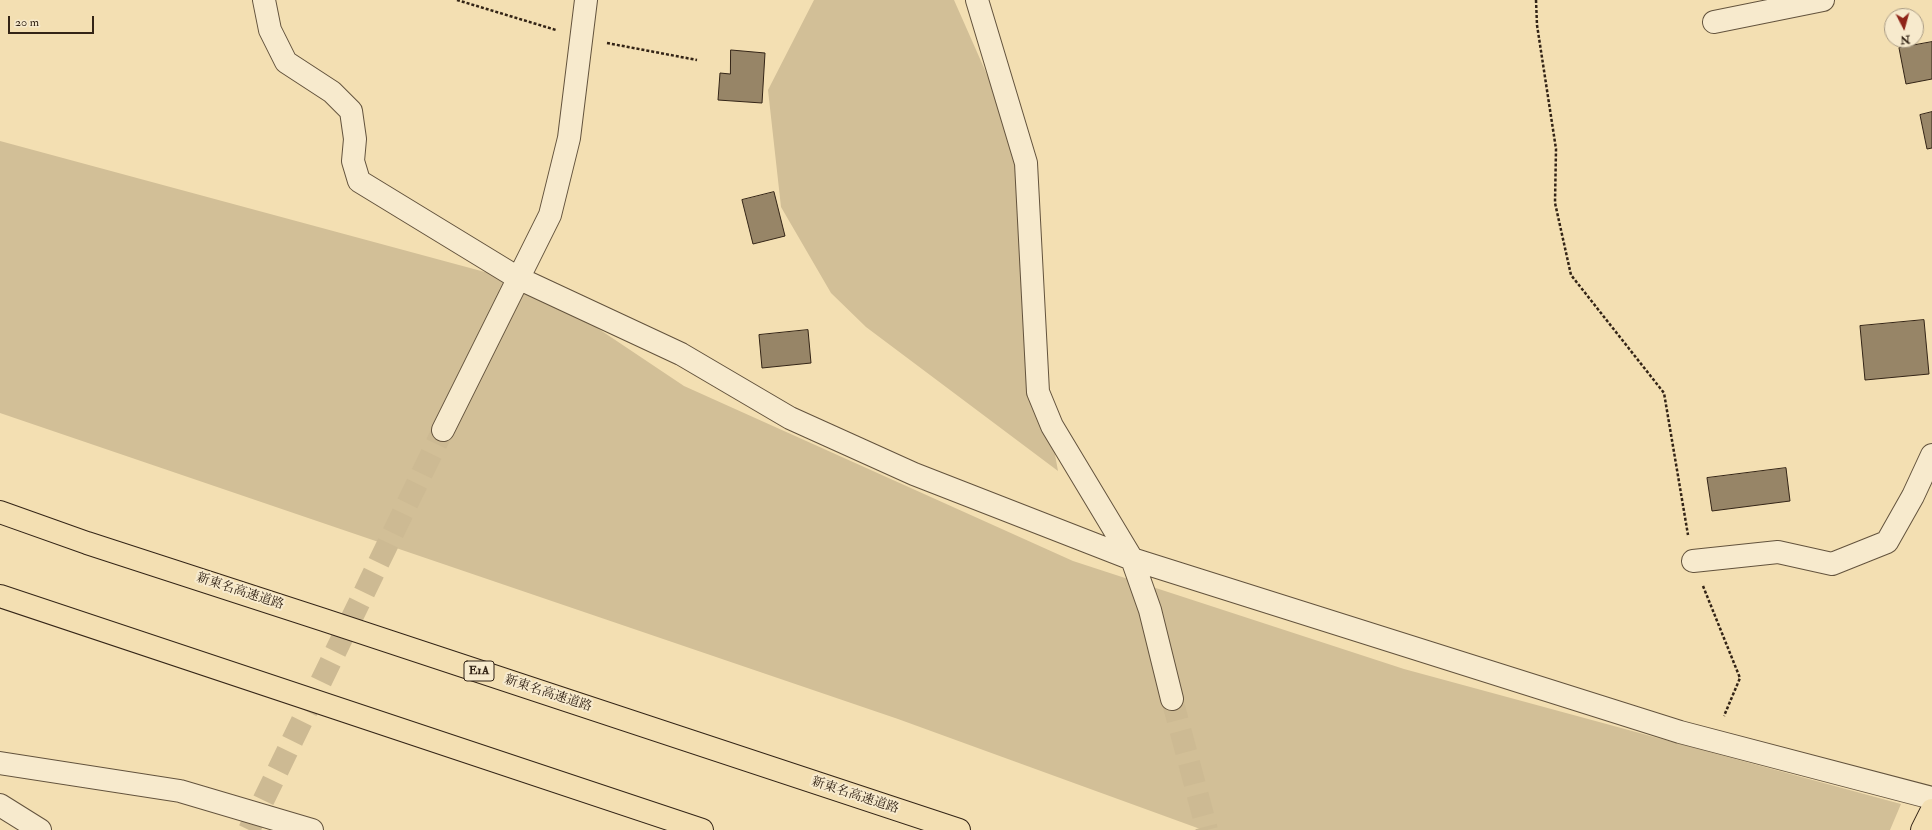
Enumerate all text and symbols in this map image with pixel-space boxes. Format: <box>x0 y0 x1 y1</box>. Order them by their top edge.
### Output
scale bar <box>10 8 96 34</box>
north arrow <box>1884 8 1924 48</box>
text: 20 m <box>15 15 39 30</box>
text: N <box>1900 32 1911 46</box>
street label: 新東名高速道路 <box>194 571 286 613</box>
road number: E1A <box>464 661 494 681</box>
street label: 新東名高速道路 <box>502 673 594 715</box>
street label: 新東名高速道路 <box>809 775 901 817</box>

